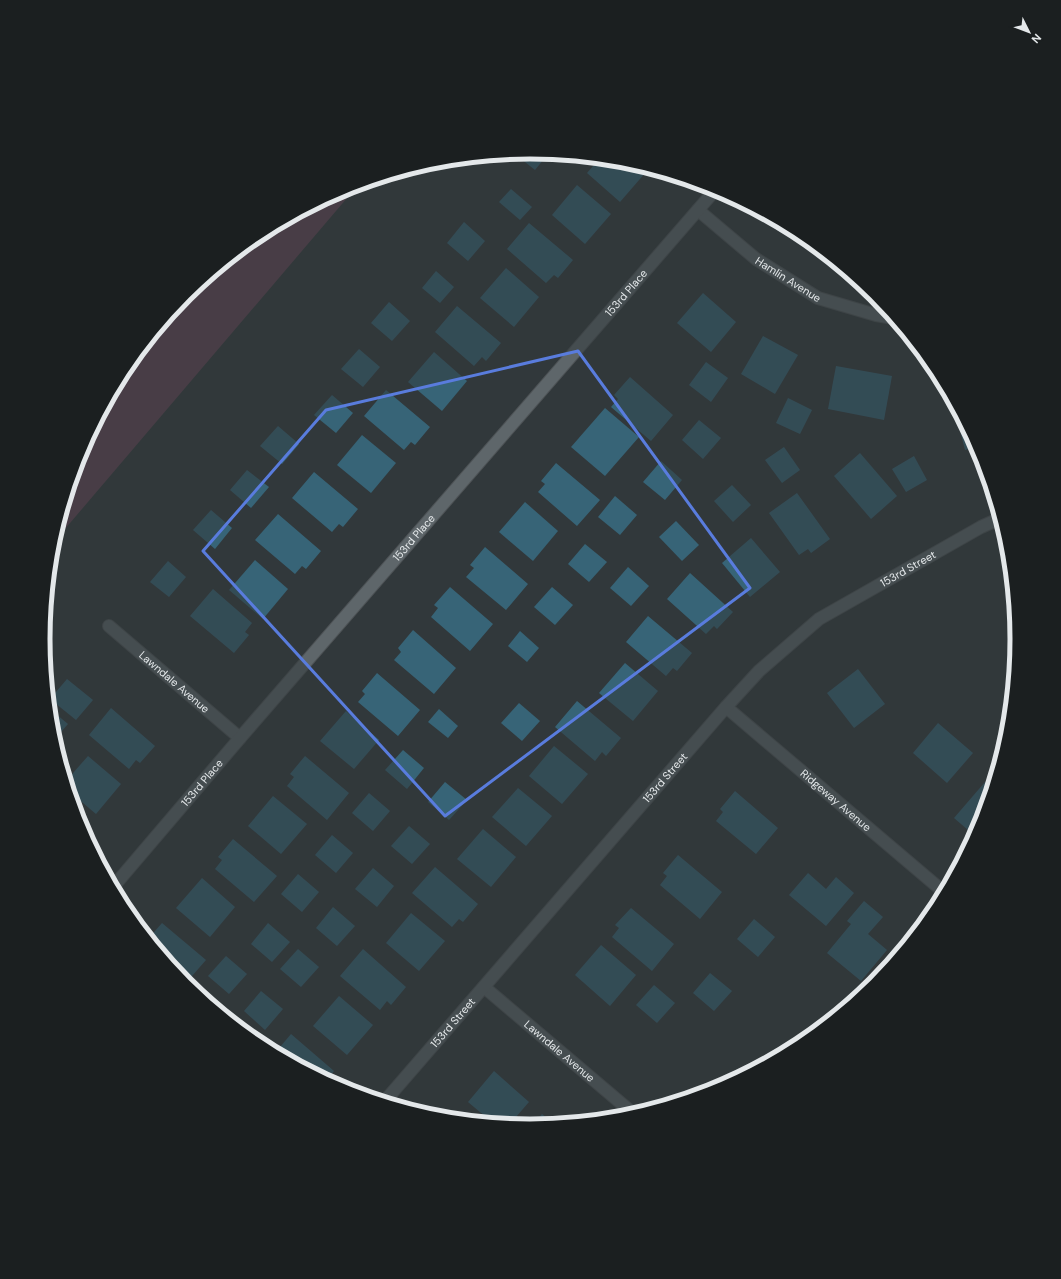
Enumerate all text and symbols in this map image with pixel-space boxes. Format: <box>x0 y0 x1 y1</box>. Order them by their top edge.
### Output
north arrow <box>1009 12 1049 52</box>
text: N <box>1029 31 1044 46</box>
street label: Hamlin Avenue <box>753 253 824 305</box>
street label: 153rd Place <box>602 266 650 319</box>
street label: 153rd Place <box>390 511 438 564</box>
street label: 153rd Street <box>878 547 938 590</box>
street label: Lawndale Avenue <box>136 648 213 716</box>
street label: 153rd Street <box>639 750 690 806</box>
street label: 153rd Place <box>178 756 226 809</box>
street label: Ridgeway Avenue <box>797 766 874 834</box>
street label: 153rd Street <box>427 995 478 1050</box>
street label: Lawndale Avenue <box>521 1017 598 1085</box>

